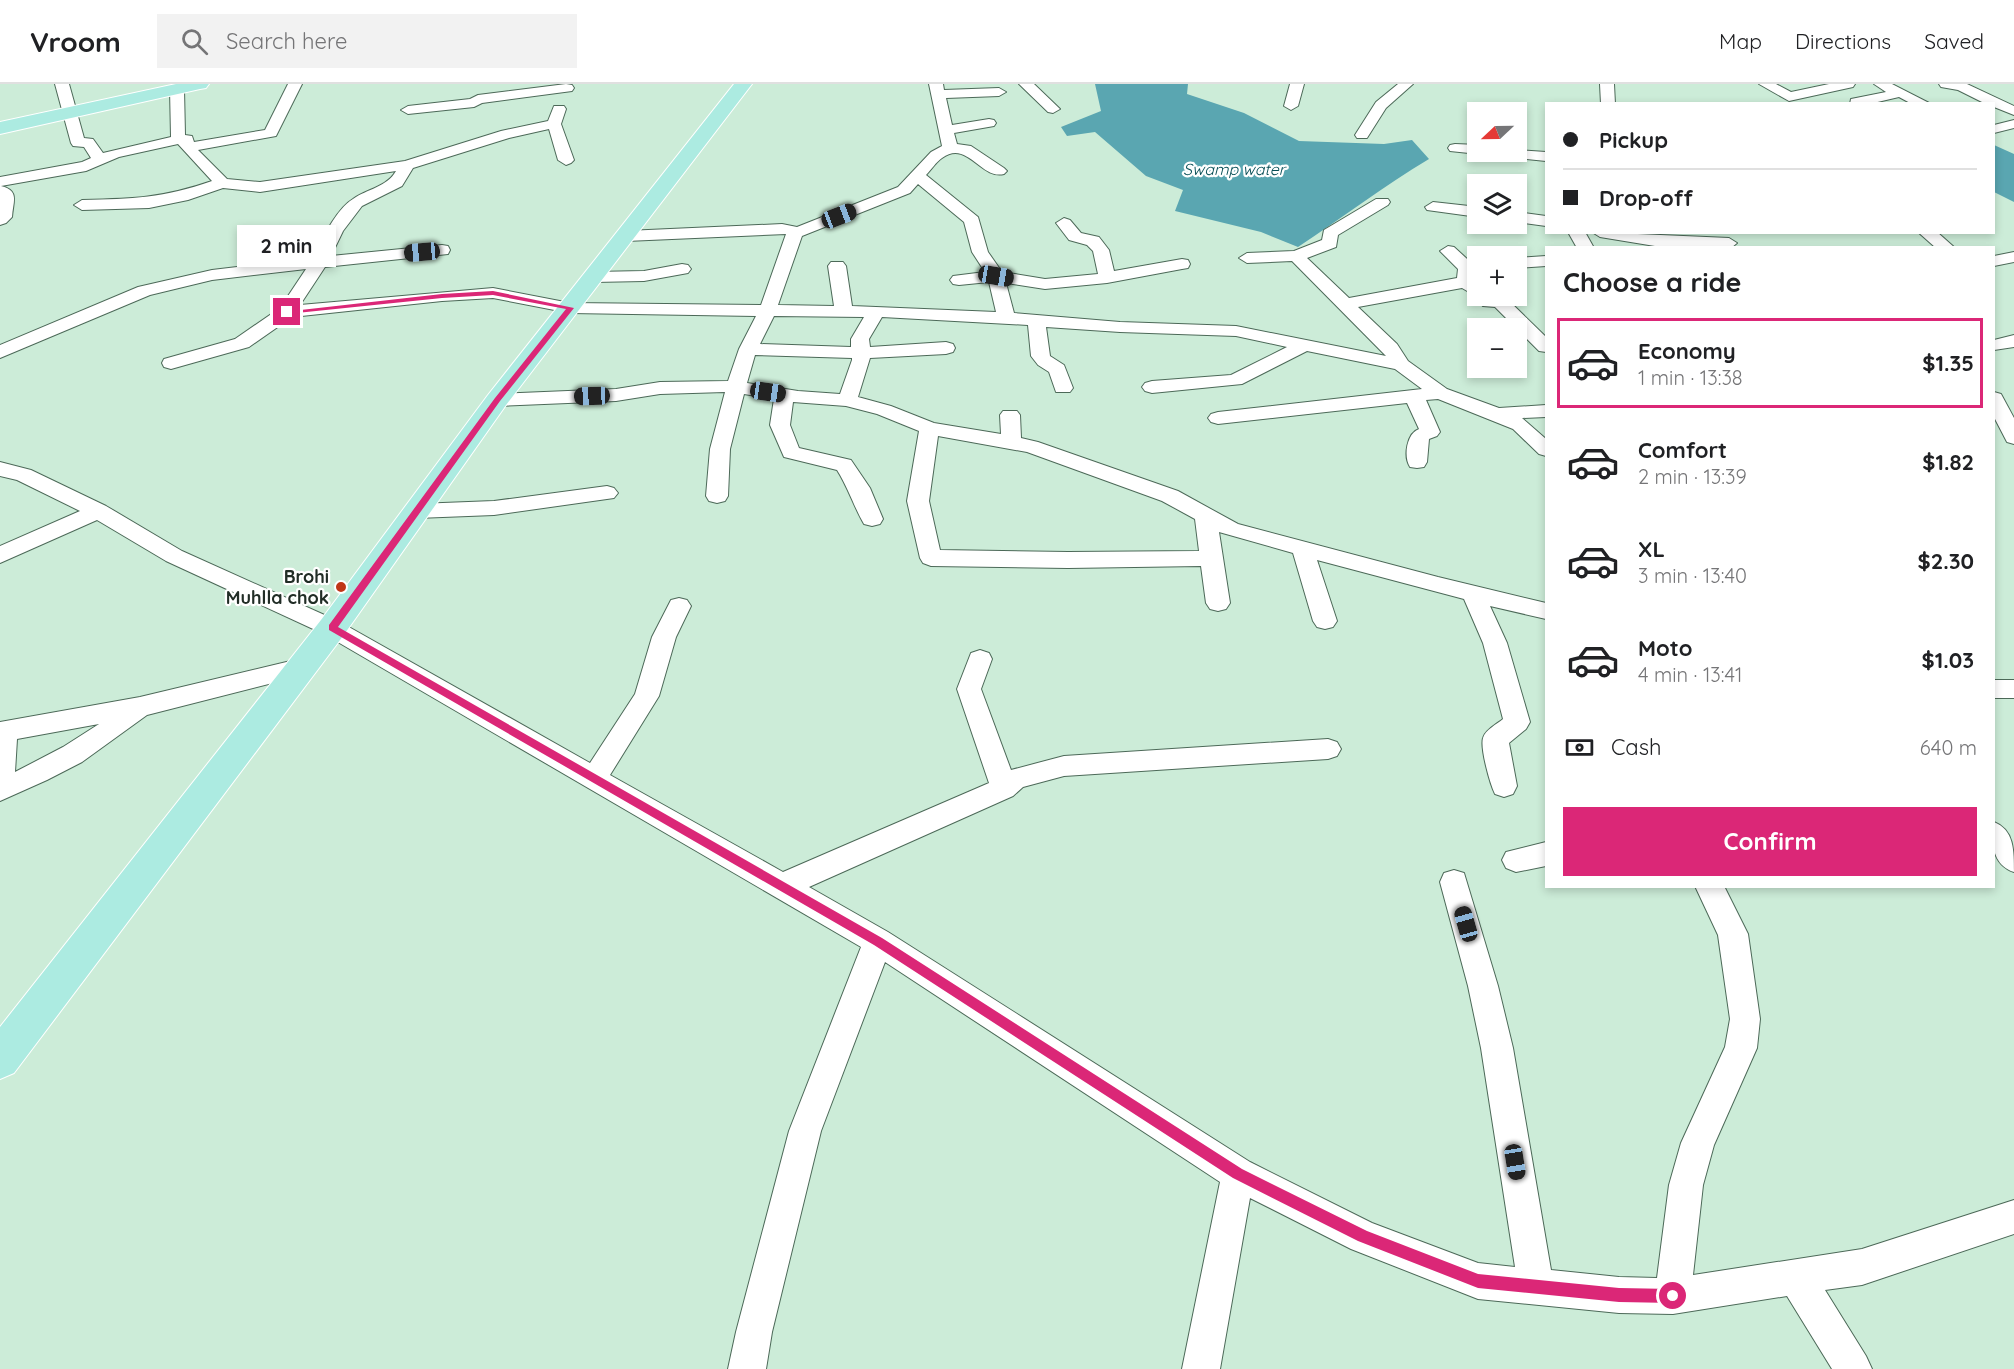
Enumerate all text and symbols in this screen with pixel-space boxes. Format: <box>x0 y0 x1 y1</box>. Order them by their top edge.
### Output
search box <box>157 14 577 68</box>
text: Vroom <box>30 24 121 59</box>
icon: search <box>178 25 211 58</box>
text: Search here <box>226 27 347 55</box>
text: Map <box>1719 28 1762 54</box>
text: Directions <box>1795 28 1891 54</box>
text: Saved <box>1924 28 1984 54</box>
north arrow <box>1467 102 1527 162</box>
map controls <box>1467 102 1527 378</box>
text: Pickup <box>1599 126 1668 154</box>
water label: Swamp water <box>1183 159 1287 179</box>
button: layers <box>1467 174 1527 234</box>
text: Drop-off <box>1599 184 1693 212</box>
car <box>819 201 859 231</box>
callout: 2 min <box>238 225 336 267</box>
text: 2 min <box>260 233 313 258</box>
car <box>403 241 441 263</box>
button: + <box>1467 246 1527 306</box>
car <box>977 264 1015 288</box>
text: Choose a ride <box>1563 265 1741 299</box>
route end <box>273 298 300 325</box>
button: − <box>1467 318 1527 378</box>
icon: car <box>1566 336 1620 390</box>
text: Economy <box>1638 337 1736 365</box>
text: $1.35 <box>1922 349 1974 377</box>
text: 1 min · 13:38 <box>1638 365 1743 390</box>
car <box>749 381 787 403</box>
car <box>574 386 610 406</box>
icon: car <box>1566 435 1620 489</box>
text: Comfort <box>1638 436 1727 464</box>
text: $1.82 <box>1922 448 1974 476</box>
text: 2 min · 13:39 <box>1638 464 1747 489</box>
icon: car <box>1566 534 1620 588</box>
text: XL <box>1638 535 1665 563</box>
text: $2.30 <box>1918 547 1974 575</box>
text: 3 min · 13:40 <box>1638 563 1747 588</box>
place label: Brohi Muhlla chok <box>226 565 329 609</box>
marker: Brohi Muhlla chok <box>334 580 348 594</box>
icon: car <box>1566 633 1620 687</box>
text: Moto <box>1638 634 1692 662</box>
text: $1.03 <box>1922 646 1974 674</box>
text: 4 min · 13:41 <box>1638 662 1742 687</box>
icon: cash <box>1563 731 1596 764</box>
text: Cash <box>1611 733 1662 761</box>
text: 640 m <box>1920 735 1977 760</box>
button: Confirm <box>1563 807 1977 876</box>
car <box>1452 904 1480 944</box>
car <box>1503 1143 1527 1181</box>
route start <box>1659 1282 1686 1309</box>

